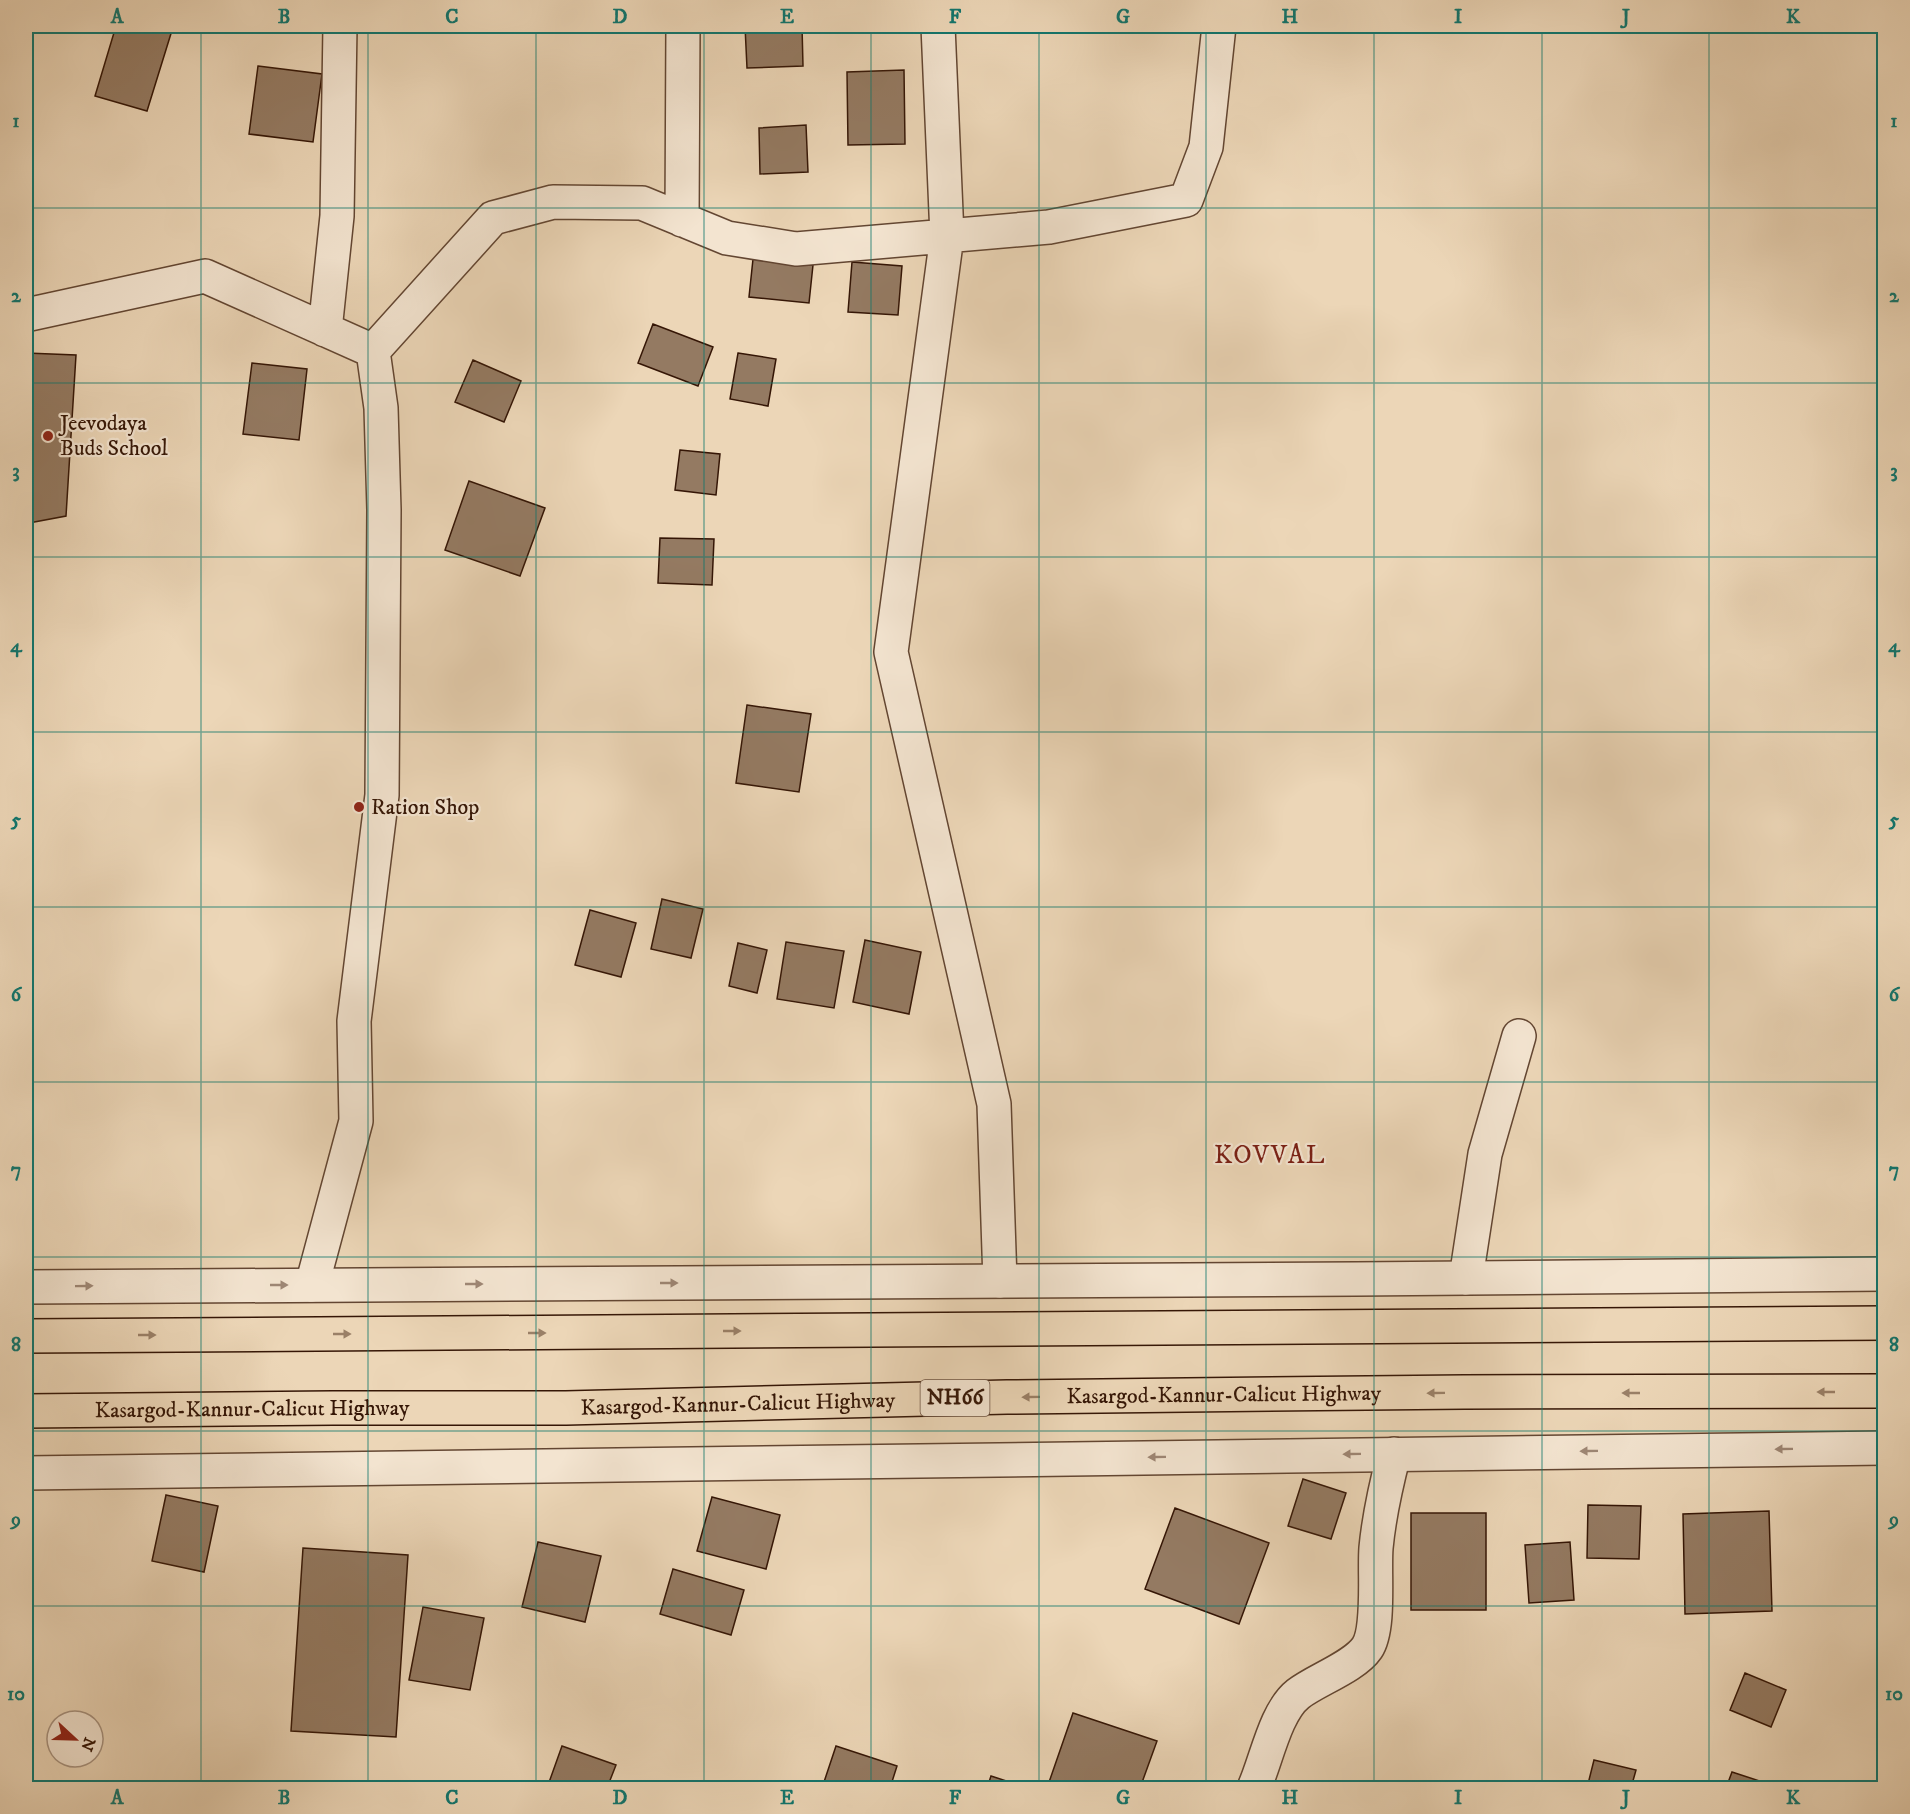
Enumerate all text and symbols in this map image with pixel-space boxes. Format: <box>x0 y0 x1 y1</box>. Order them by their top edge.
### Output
text: A <box>110 5 125 30</box>
text: B <box>278 5 290 30</box>
text: C <box>445 5 459 30</box>
text: D <box>613 5 628 30</box>
text: E <box>780 5 794 30</box>
text: F <box>949 5 962 30</box>
text: G <box>1116 5 1130 30</box>
text: H <box>1282 5 1299 30</box>
text: I <box>1454 5 1462 30</box>
text: J <box>1620 5 1630 30</box>
text: K <box>1786 5 1801 30</box>
text: 1 <box>12 109 20 134</box>
text: 1 <box>1890 109 1898 134</box>
text: 2 <box>11 284 22 309</box>
text: 2 <box>1889 284 1900 309</box>
place label: Jeevodaya Buds School <box>58 410 168 462</box>
marker: Jeevodaya Buds School <box>41 429 55 443</box>
text: 3 <box>12 459 20 484</box>
text: 3 <box>1890 459 1898 484</box>
text: 4 <box>10 634 23 659</box>
text: 4 <box>1888 634 1901 659</box>
place label: Ration Shop <box>371 794 479 821</box>
marker: Ration Shop <box>352 800 366 814</box>
text: 5 <box>10 808 21 833</box>
text: 5 <box>1888 808 1899 833</box>
text: 6 <box>11 983 23 1008</box>
text: 6 <box>1889 983 1901 1008</box>
district label: KOVVAL <box>1214 1139 1326 1172</box>
text: 7 <box>11 1158 21 1183</box>
text: 7 <box>1889 1158 1899 1183</box>
one-way arrow <box>659 1278 678 1288</box>
one-way arrow <box>464 1279 483 1289</box>
one-way arrow <box>269 1280 288 1290</box>
one-way arrow <box>74 1282 93 1291</box>
one-way arrow <box>722 1326 741 1336</box>
one-way arrow <box>527 1328 546 1338</box>
one-way arrow <box>332 1329 351 1339</box>
one-way arrow <box>137 1330 156 1340</box>
text: 8 <box>11 1333 21 1358</box>
text: 8 <box>1889 1333 1899 1358</box>
street label: Kasargod-Kannur-Calicut Highway <box>1066 1379 1382 1410</box>
road number: NH66 <box>920 1380 990 1416</box>
street label: Kasargod-Kannur-Calicut Highway <box>580 1386 896 1421</box>
one-way arrow <box>1817 1387 1836 1397</box>
one-way arrow <box>1427 1388 1446 1398</box>
one-way arrow <box>1622 1388 1641 1398</box>
one-way arrow <box>1022 1392 1041 1402</box>
street label: Kasargod-Kannur-Calicut Highway <box>94 1395 410 1424</box>
one-way arrow <box>1775 1444 1794 1454</box>
one-way arrow <box>1580 1446 1599 1456</box>
one-way arrow <box>1343 1449 1362 1459</box>
one-way arrow <box>1148 1452 1167 1462</box>
text: 9 <box>9 1508 21 1533</box>
text: 9 <box>1887 1508 1899 1533</box>
text: 10 <box>7 1682 25 1707</box>
text: 10 <box>1885 1682 1903 1707</box>
north arrow <box>45 1709 105 1769</box>
text: N <box>76 1734 100 1754</box>
text: A <box>110 1786 125 1811</box>
text: B <box>278 1786 290 1811</box>
text: C <box>445 1786 459 1811</box>
text: D <box>613 1786 628 1811</box>
text: E <box>780 1786 794 1811</box>
text: F <box>949 1786 962 1811</box>
text: G <box>1116 1786 1130 1811</box>
text: H <box>1282 1786 1299 1811</box>
text: I <box>1454 1786 1462 1811</box>
text: J <box>1620 1786 1630 1811</box>
text: K <box>1786 1786 1801 1811</box>

